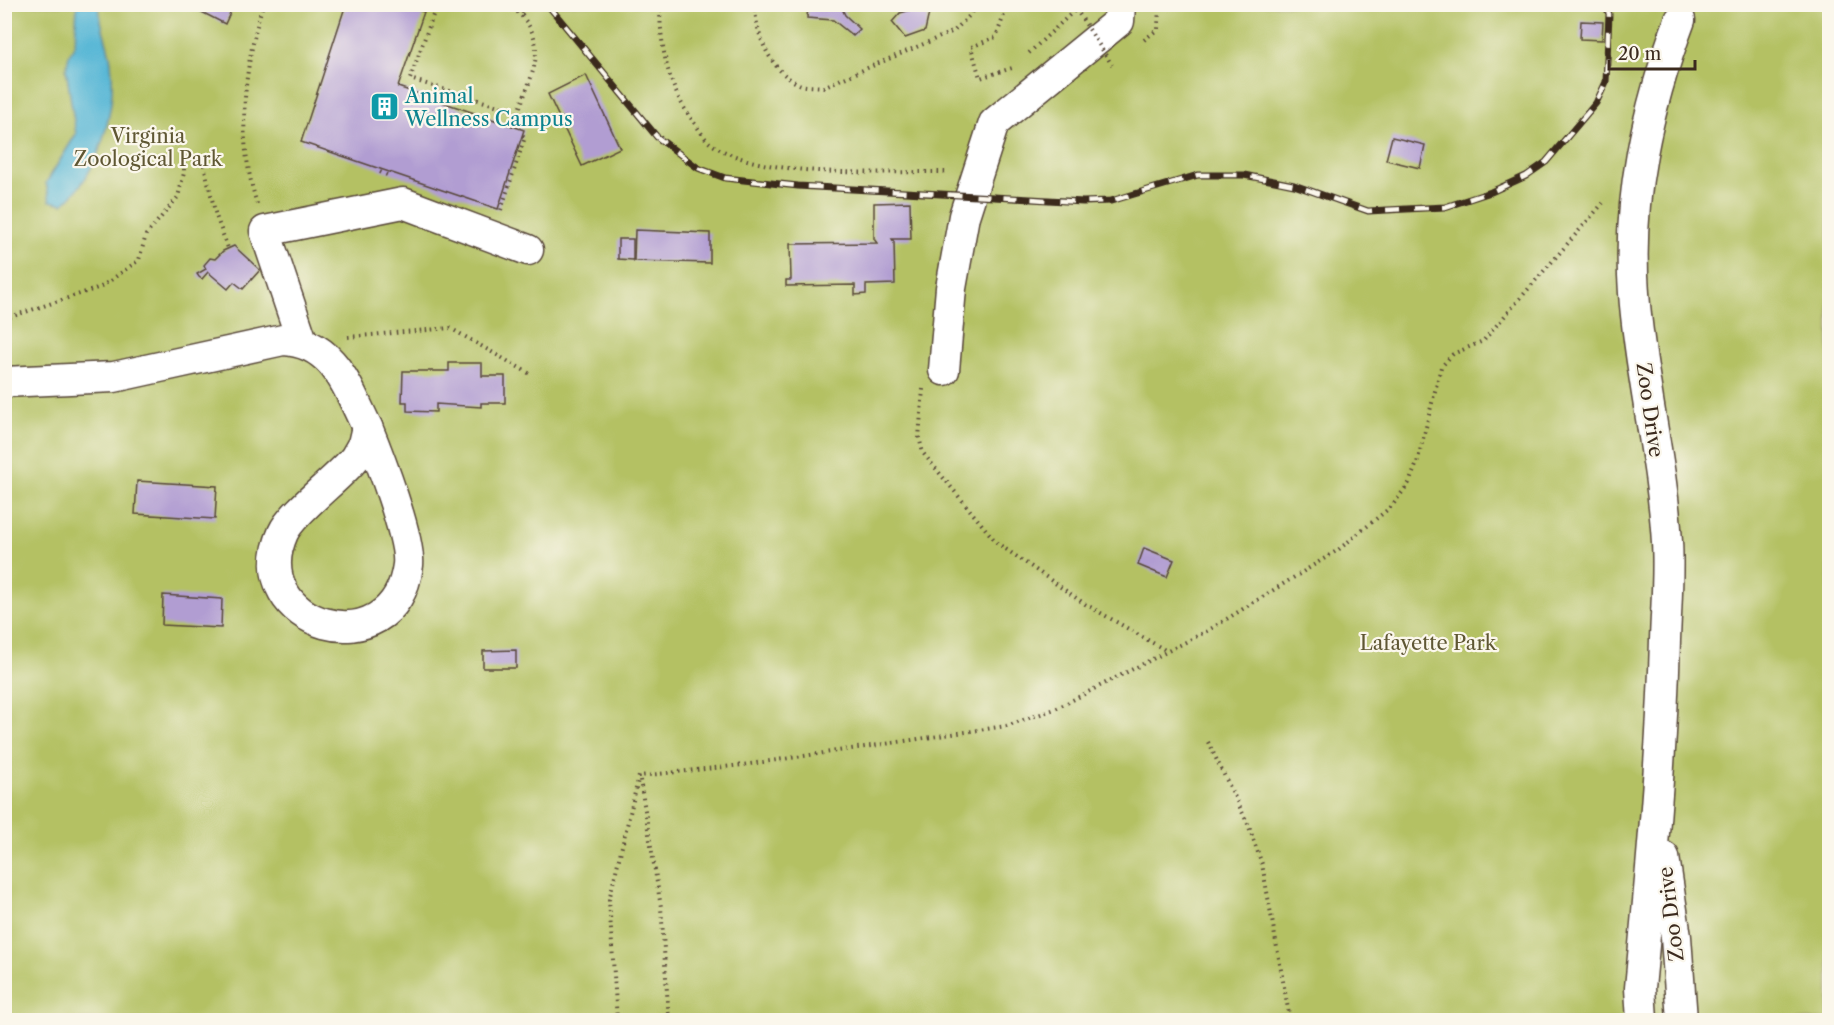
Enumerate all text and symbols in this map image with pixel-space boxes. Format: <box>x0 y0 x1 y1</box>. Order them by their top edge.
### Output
scale bar <box>1609 33 1694 71</box>
text: 20 m <box>1618 43 1662 65</box>
place label: Animal Wellness Campus <box>404 84 573 131</box>
building icon: Animal Wellness Campus <box>368 91 400 123</box>
park label: Virginia Zoological Park <box>74 124 224 171</box>
street label: Zoo Drive <box>1631 361 1669 459</box>
park label: Lafayette Park <box>1360 631 1498 655</box>
street label: Zoo Drive <box>1653 865 1689 963</box>

